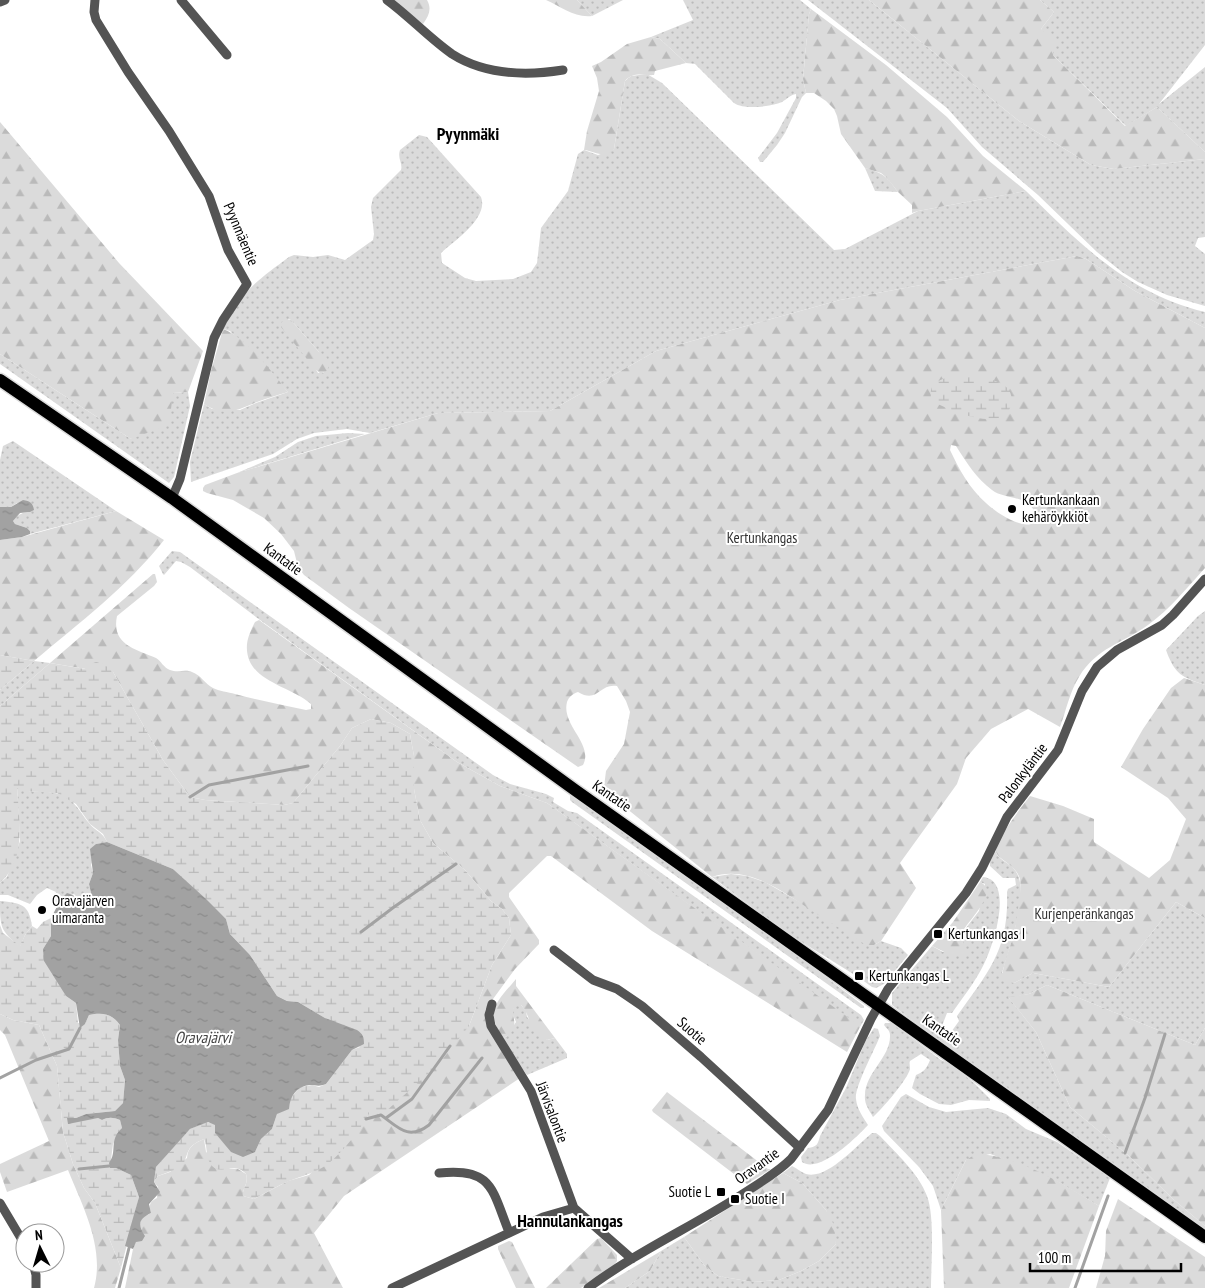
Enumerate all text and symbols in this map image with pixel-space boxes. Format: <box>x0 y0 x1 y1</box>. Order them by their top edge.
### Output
district label: Pyynmäki <box>437 122 499 145</box>
street label: Pyynmäentie <box>220 199 263 268</box>
place label: Kertunkankaan kehäröykkiöt <box>1022 490 1100 526</box>
marker: Kertunkankaan kehäröykkiöt <box>1006 503 1018 515</box>
park label: Kertunkangas <box>727 528 797 547</box>
street label: Kantatie <box>260 538 306 579</box>
street label: Palonkyläntie <box>994 739 1051 806</box>
street label: Kantatie <box>589 775 636 816</box>
place label: Oravajärven uimaranta <box>52 891 114 927</box>
marker: Oravajärven uimaranta <box>36 904 48 916</box>
park label: Kurjenperänkangas <box>1034 904 1134 923</box>
place label: Kertunkangas I <box>948 924 1025 943</box>
marker: Kertunkangas I <box>932 928 944 940</box>
place label: Kertunkangas L <box>869 966 950 985</box>
marker: Kertunkangas L <box>853 970 865 982</box>
street label: Kantatie <box>919 1009 966 1050</box>
street label: Suotie <box>674 1013 711 1049</box>
water label: Oravajärvi <box>175 1027 234 1047</box>
street label: Järvisalontie <box>532 1078 573 1145</box>
street label: Oravantie <box>731 1143 783 1188</box>
place label: Suotie L <box>669 1182 712 1201</box>
marker: Suotie L <box>715 1186 727 1198</box>
place label: Suotie I <box>745 1189 785 1208</box>
marker: Suotie I <box>729 1193 741 1205</box>
district label: Hannulankangas <box>517 1209 623 1232</box>
north arrow <box>15 1223 65 1273</box>
text: N <box>34 1226 43 1244</box>
scale bar <box>1030 1240 1181 1272</box>
text: 100 m <box>1038 1248 1071 1267</box>

